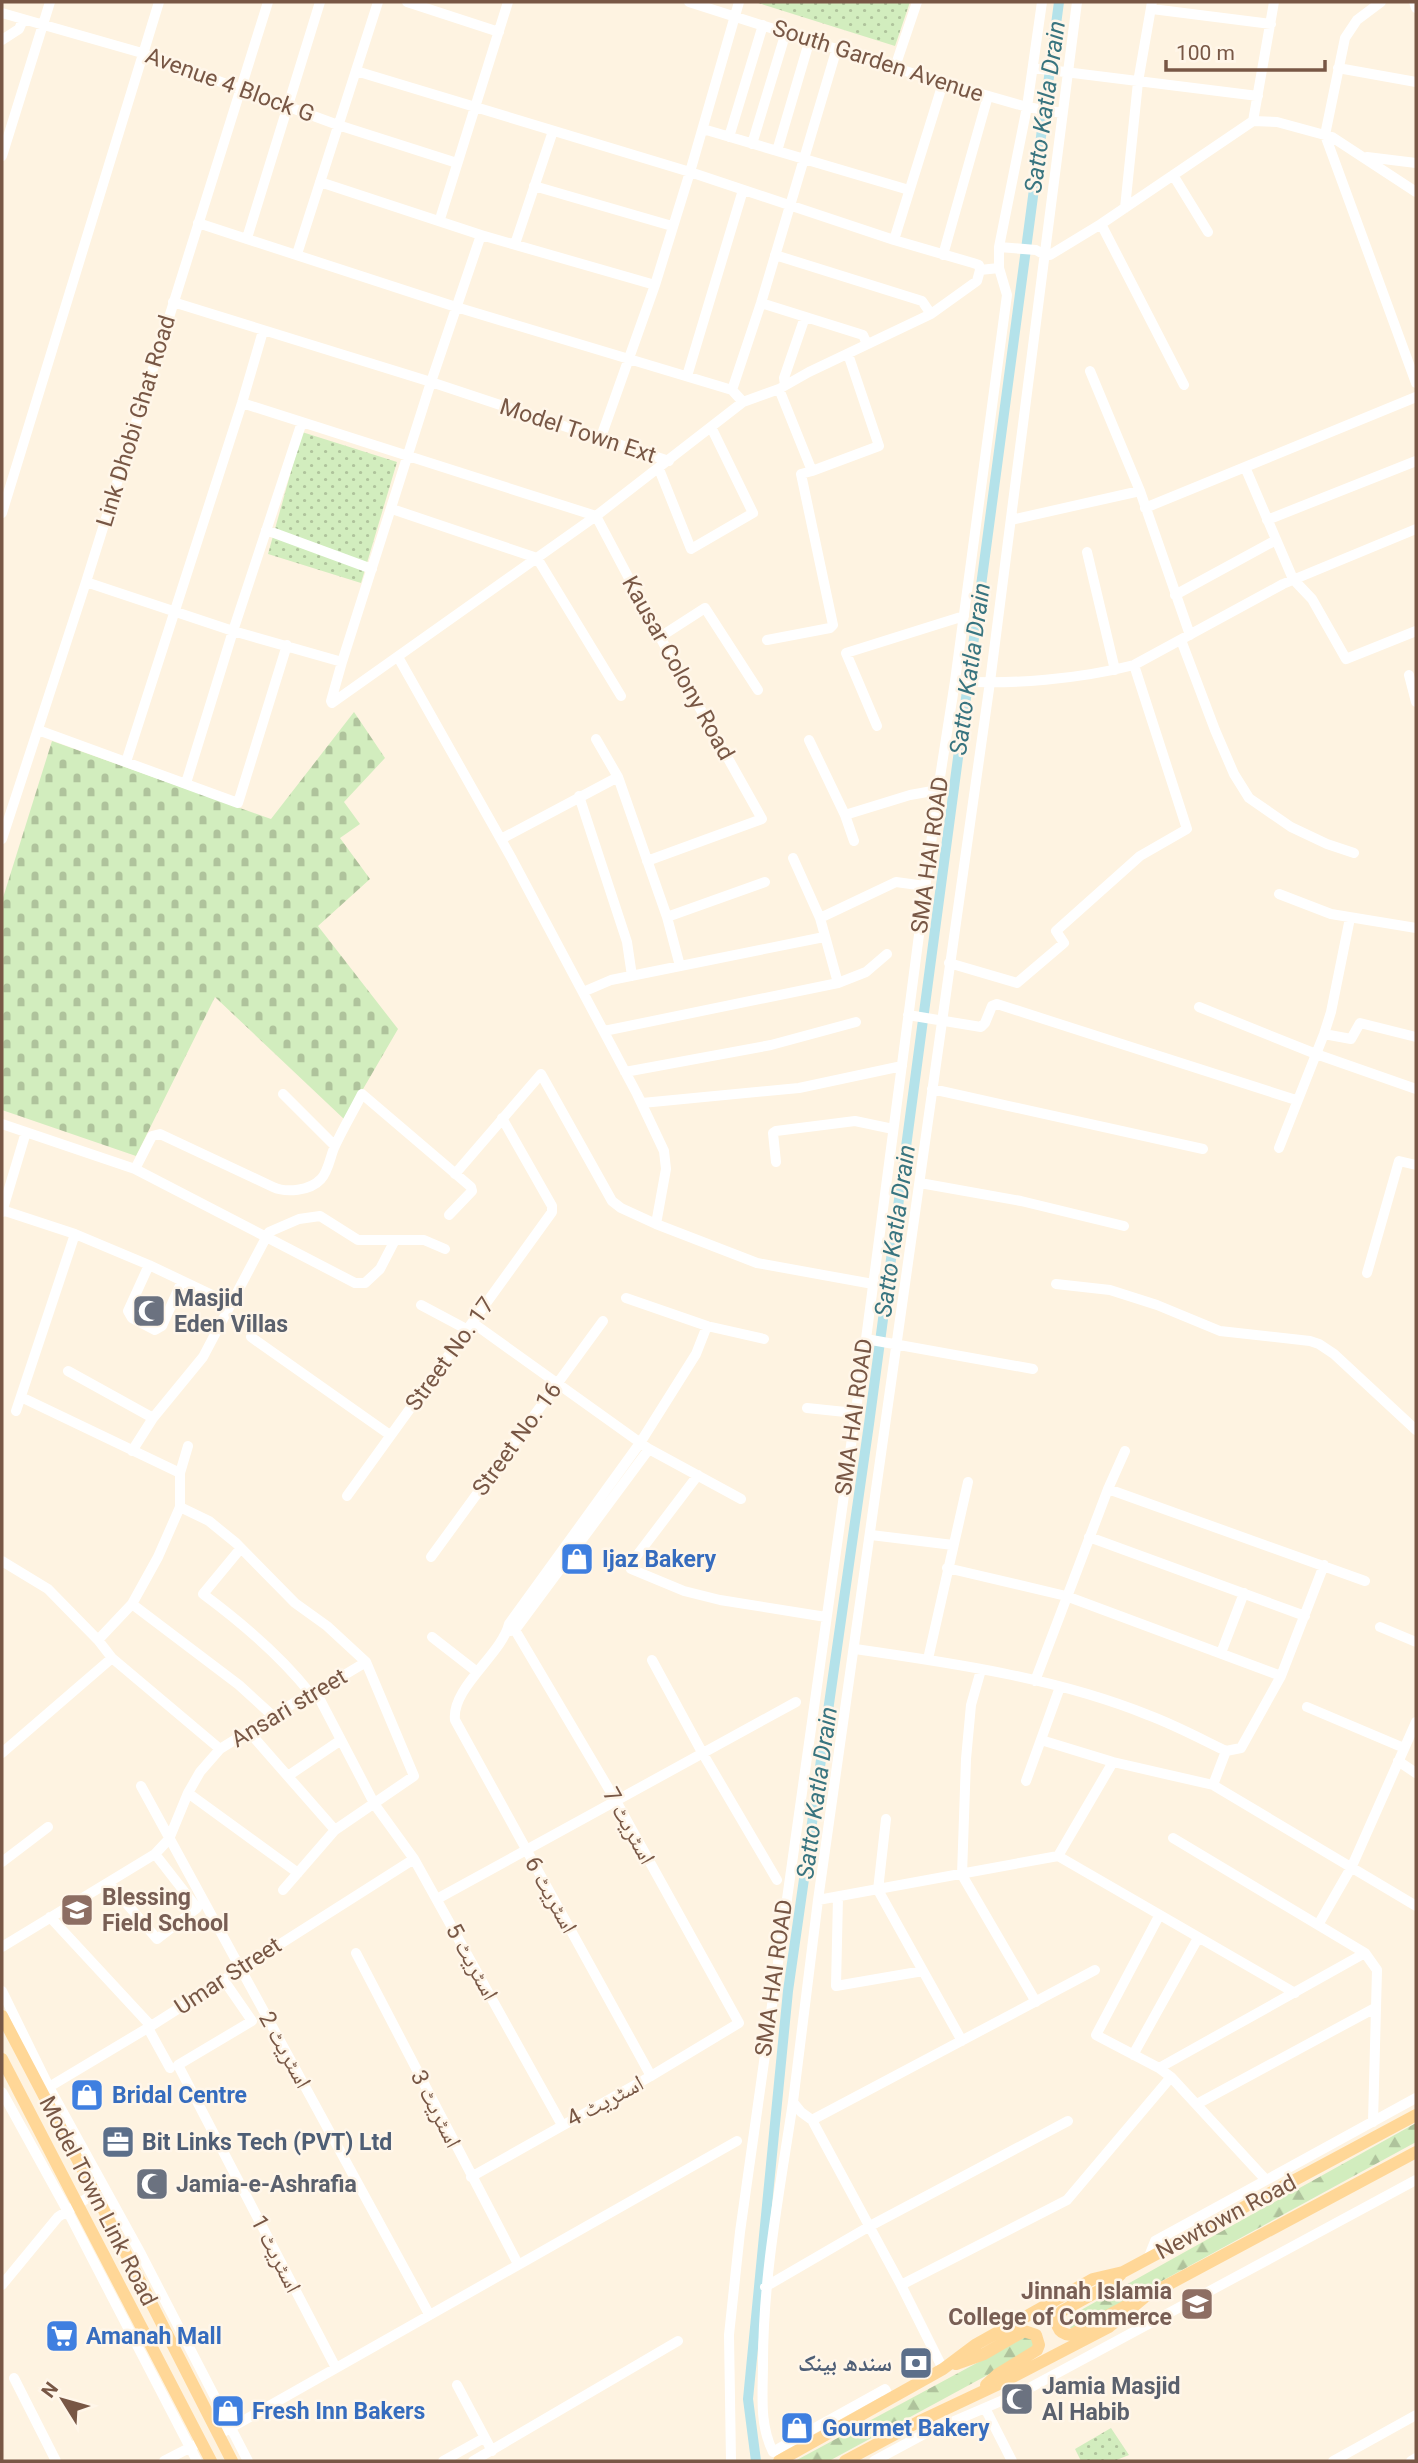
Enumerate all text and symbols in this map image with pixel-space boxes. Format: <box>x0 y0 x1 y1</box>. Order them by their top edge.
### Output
street label: South Garden Avenue <box>769 14 987 108</box>
water label: Satto Katla Drain <box>1019 19 1071 195</box>
scale bar <box>1166 28 1325 72</box>
text: 100 m <box>1176 41 1235 65</box>
street label: Avenue 4 Block G <box>142 42 318 128</box>
street label: Link Dhobi Ghat Road <box>91 312 181 530</box>
street label: Model Town Ext <box>496 393 660 469</box>
street label: Kausar Colony Road <box>616 571 740 765</box>
water label: Satto Katla Drain <box>944 581 996 757</box>
street label: SMA HAI ROAD <box>906 775 954 935</box>
water label: Satto Katla Drain <box>869 1143 921 1319</box>
place label: Masjid Eden Villas <box>174 1285 288 1338</box>
mosque icon: Masjid Eden Villas <box>130 1292 168 1330</box>
street label: Street No. 17 <box>400 1292 500 1416</box>
street label: SMA HAI ROAD <box>830 1337 878 1497</box>
street label: Street No. 16 <box>467 1377 567 1501</box>
shop icon: Ijaz Bakery <box>558 1540 596 1578</box>
place label: Ijaz Bakery <box>602 1546 717 1573</box>
street label: Ansari street <box>226 1663 352 1753</box>
water label: Satto Katla Drain <box>791 1705 843 1881</box>
street label: اسٹریٹ 7 <box>597 1783 661 1869</box>
street label: اسٹریٹ 6 <box>519 1852 583 1938</box>
place label: Blessing Field School <box>102 1884 229 1937</box>
school or university icon: Blessing Field School <box>58 1891 96 1929</box>
street label: SMA HAI ROAD <box>750 1898 798 2058</box>
street label: اسٹریٹ 5 <box>440 1919 504 2005</box>
street label: Umar Street <box>170 1932 286 2020</box>
street label: اسٹریٹ 2 <box>253 2007 317 2093</box>
street label: اسٹریٹ 3 <box>405 2066 467 2152</box>
street label: اسٹریٹ 4 <box>562 2069 648 2133</box>
shop icon: Bridal Centre <box>68 2076 106 2114</box>
place label: Bridal Centre <box>112 2082 247 2109</box>
street label: Model Town Link Road <box>33 2092 163 2310</box>
office icon: Bit Links Tech (PVT) Ltd <box>99 2123 137 2161</box>
place label: Bit Links Tech (PVT) Ltd <box>142 2129 392 2156</box>
mosque icon: Jamia-e-Ashrafia <box>133 2165 171 2203</box>
street label: Newtown Road <box>1151 2169 1301 2265</box>
place label: Jamia-e-Ashrafia <box>176 2171 357 2198</box>
street label: اسٹریٹ 1 <box>245 2211 307 2297</box>
place label: Jinnah Islamia College of Commerce <box>948 2278 1172 2331</box>
school or university icon: Jinnah Islamia College of Commerce <box>1178 2285 1216 2323</box>
supermarket icon: Amanah Mall <box>43 2317 81 2355</box>
place label: Amanah Mall <box>86 2323 222 2350</box>
bank icon: سندھ بینک <box>897 2344 935 2382</box>
place label: سندھ بینک <box>798 2350 892 2377</box>
north arrow <box>28 2365 98 2435</box>
place label: Jamia Masjid Al Habib <box>1042 2373 1180 2426</box>
text: N <box>37 2378 63 2402</box>
mosque icon: Jamia Masjid Al Habib <box>998 2380 1036 2418</box>
shop icon: Fresh Inn Bakers <box>209 2392 247 2430</box>
place label: Fresh Inn Bakers <box>252 2398 425 2425</box>
shop icon: Gourmet Bakery <box>778 2409 816 2447</box>
place label: Gourmet Bakery <box>822 2415 990 2442</box>

